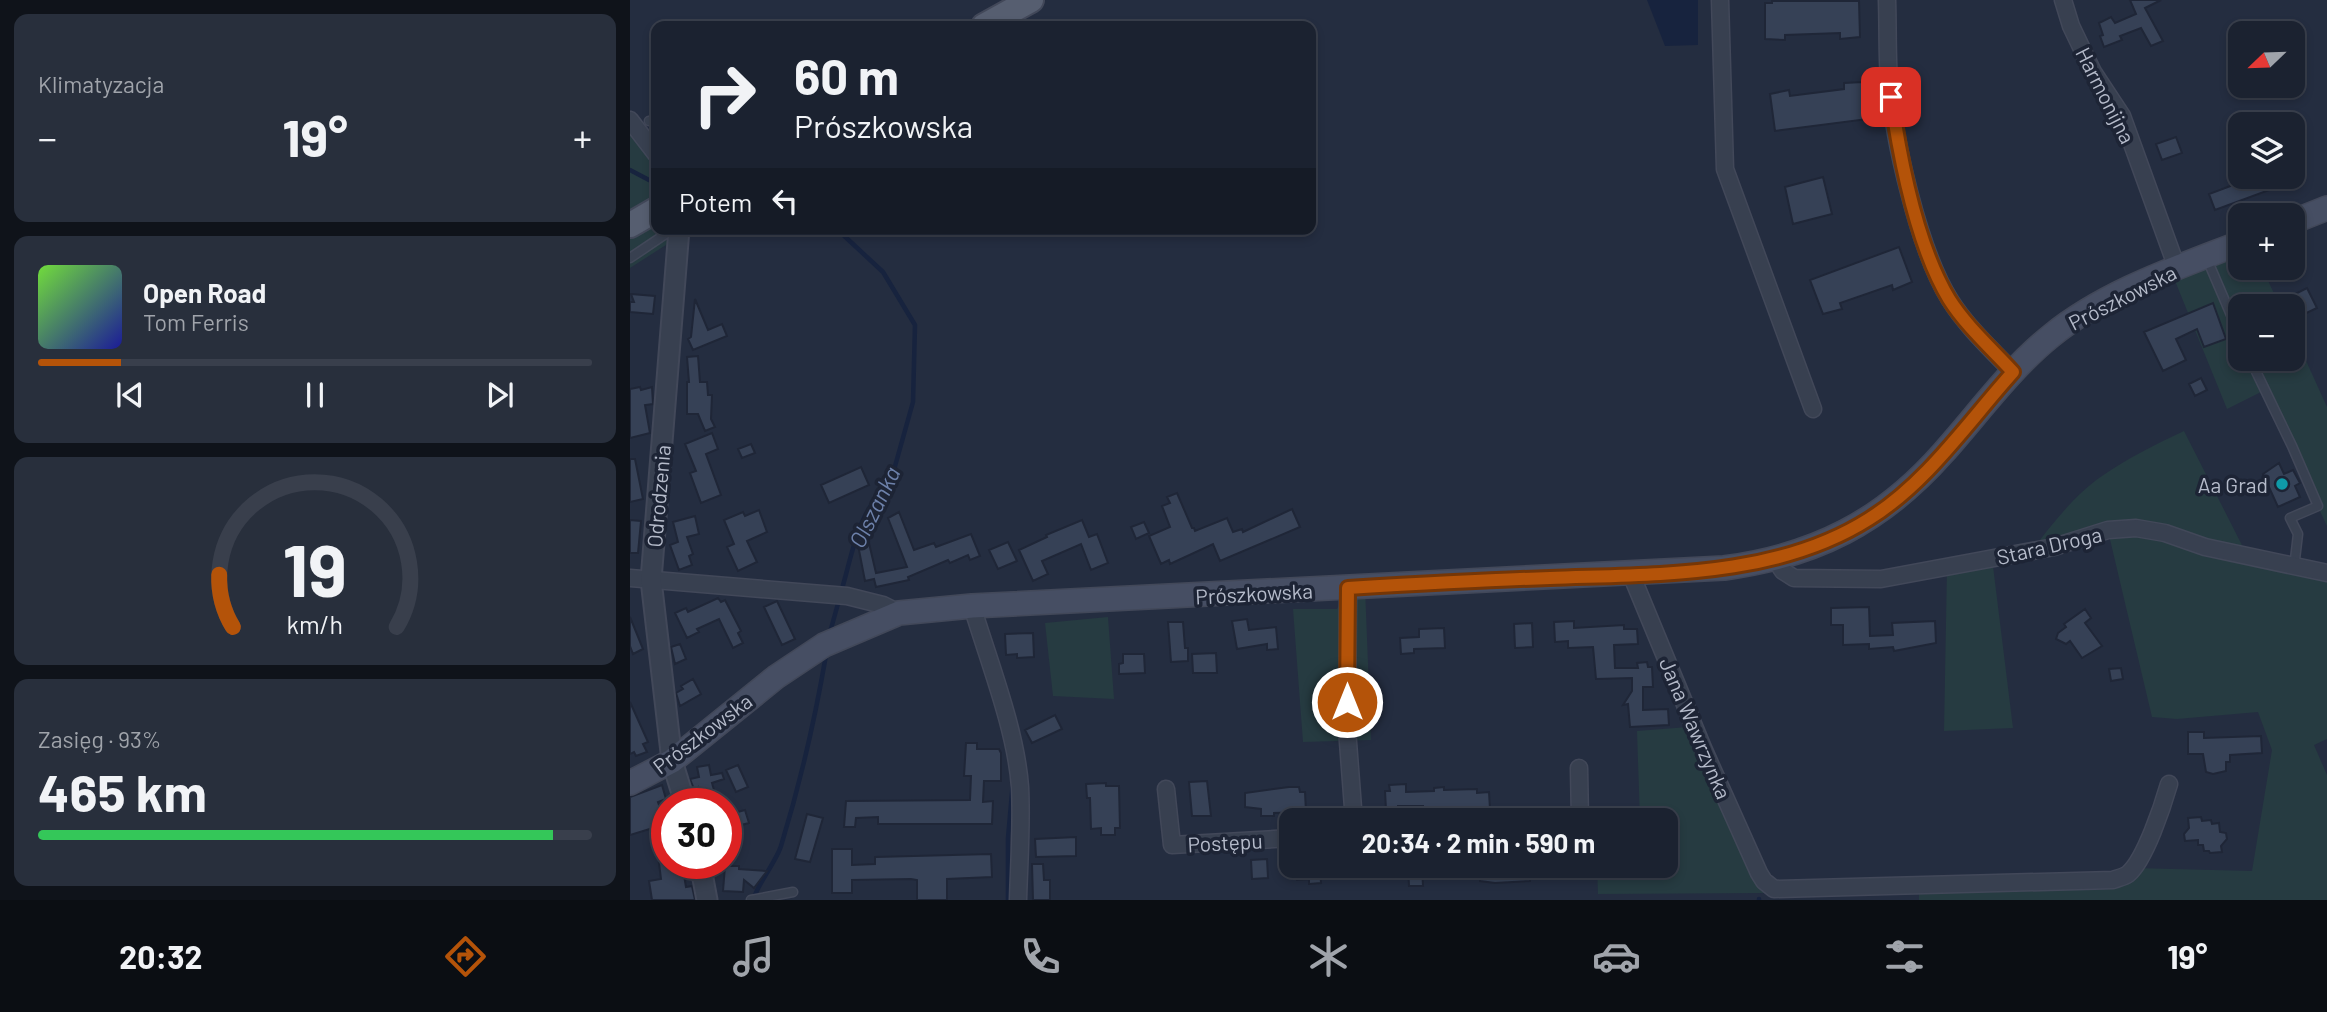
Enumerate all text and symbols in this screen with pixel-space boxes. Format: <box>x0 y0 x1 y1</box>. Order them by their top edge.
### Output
north arrow <box>2228 21 2305 98</box>
map controls <box>2228 21 2305 371</box>
street label: Harmonijna <box>2071 43 2141 147</box>
text: 60 m <box>794 46 899 105</box>
icon: right <box>679 49 770 140</box>
pin <box>1861 67 1921 127</box>
text: Klimatyzacja <box>38 70 164 98</box>
icon: arrive <box>1872 78 1910 116</box>
text: 19° <box>282 105 348 167</box>
text: Prószkowska <box>794 106 973 144</box>
button: layers <box>2228 112 2305 189</box>
text: − <box>38 114 57 160</box>
text: + <box>573 114 592 160</box>
icon: left <box>766 182 804 220</box>
text: Potem <box>679 186 752 217</box>
button: + <box>2228 203 2305 280</box>
street label: Prószkowska <box>2064 259 2180 335</box>
text: Open Road <box>143 277 266 308</box>
button: − <box>2228 294 2305 371</box>
text: Tom Ferris <box>143 308 249 336</box>
icon: previous <box>111 376 149 414</box>
icon: pause <box>296 376 334 414</box>
icon: next <box>481 376 519 414</box>
street label: Odrodzenia <box>641 444 675 548</box>
water label: Olszanka <box>842 462 906 552</box>
place label: Aa Grad <box>2198 472 2268 497</box>
marker: Aa Grad <box>2274 476 2290 492</box>
street label: Stara Droga <box>1994 521 2104 569</box>
text: 19 <box>283 524 347 612</box>
street label: Prószkowska <box>1195 577 1313 609</box>
text: km/h <box>287 609 343 639</box>
street label: Jana Wawrzynka <box>1655 653 1737 803</box>
position arrow <box>1310 665 1384 739</box>
street label: Prószkowska <box>648 688 756 778</box>
text: Zasięg · 93% <box>38 725 161 753</box>
text: 465 km <box>38 760 207 822</box>
speed limit sign: 30 <box>651 788 742 879</box>
text: 20:34 · 2 min · 590 m <box>1362 827 1595 858</box>
street label: Postępu <box>1187 828 1263 856</box>
icon: directions <box>441 932 490 981</box>
icon: music <box>729 932 778 981</box>
icon: phone <box>1016 932 1065 981</box>
icon: climate <box>1304 932 1353 981</box>
icon: car <box>1592 932 1641 981</box>
icon: filters <box>1880 932 1929 981</box>
text: 20:32 <box>119 937 202 975</box>
text: 19° <box>2167 937 2208 975</box>

